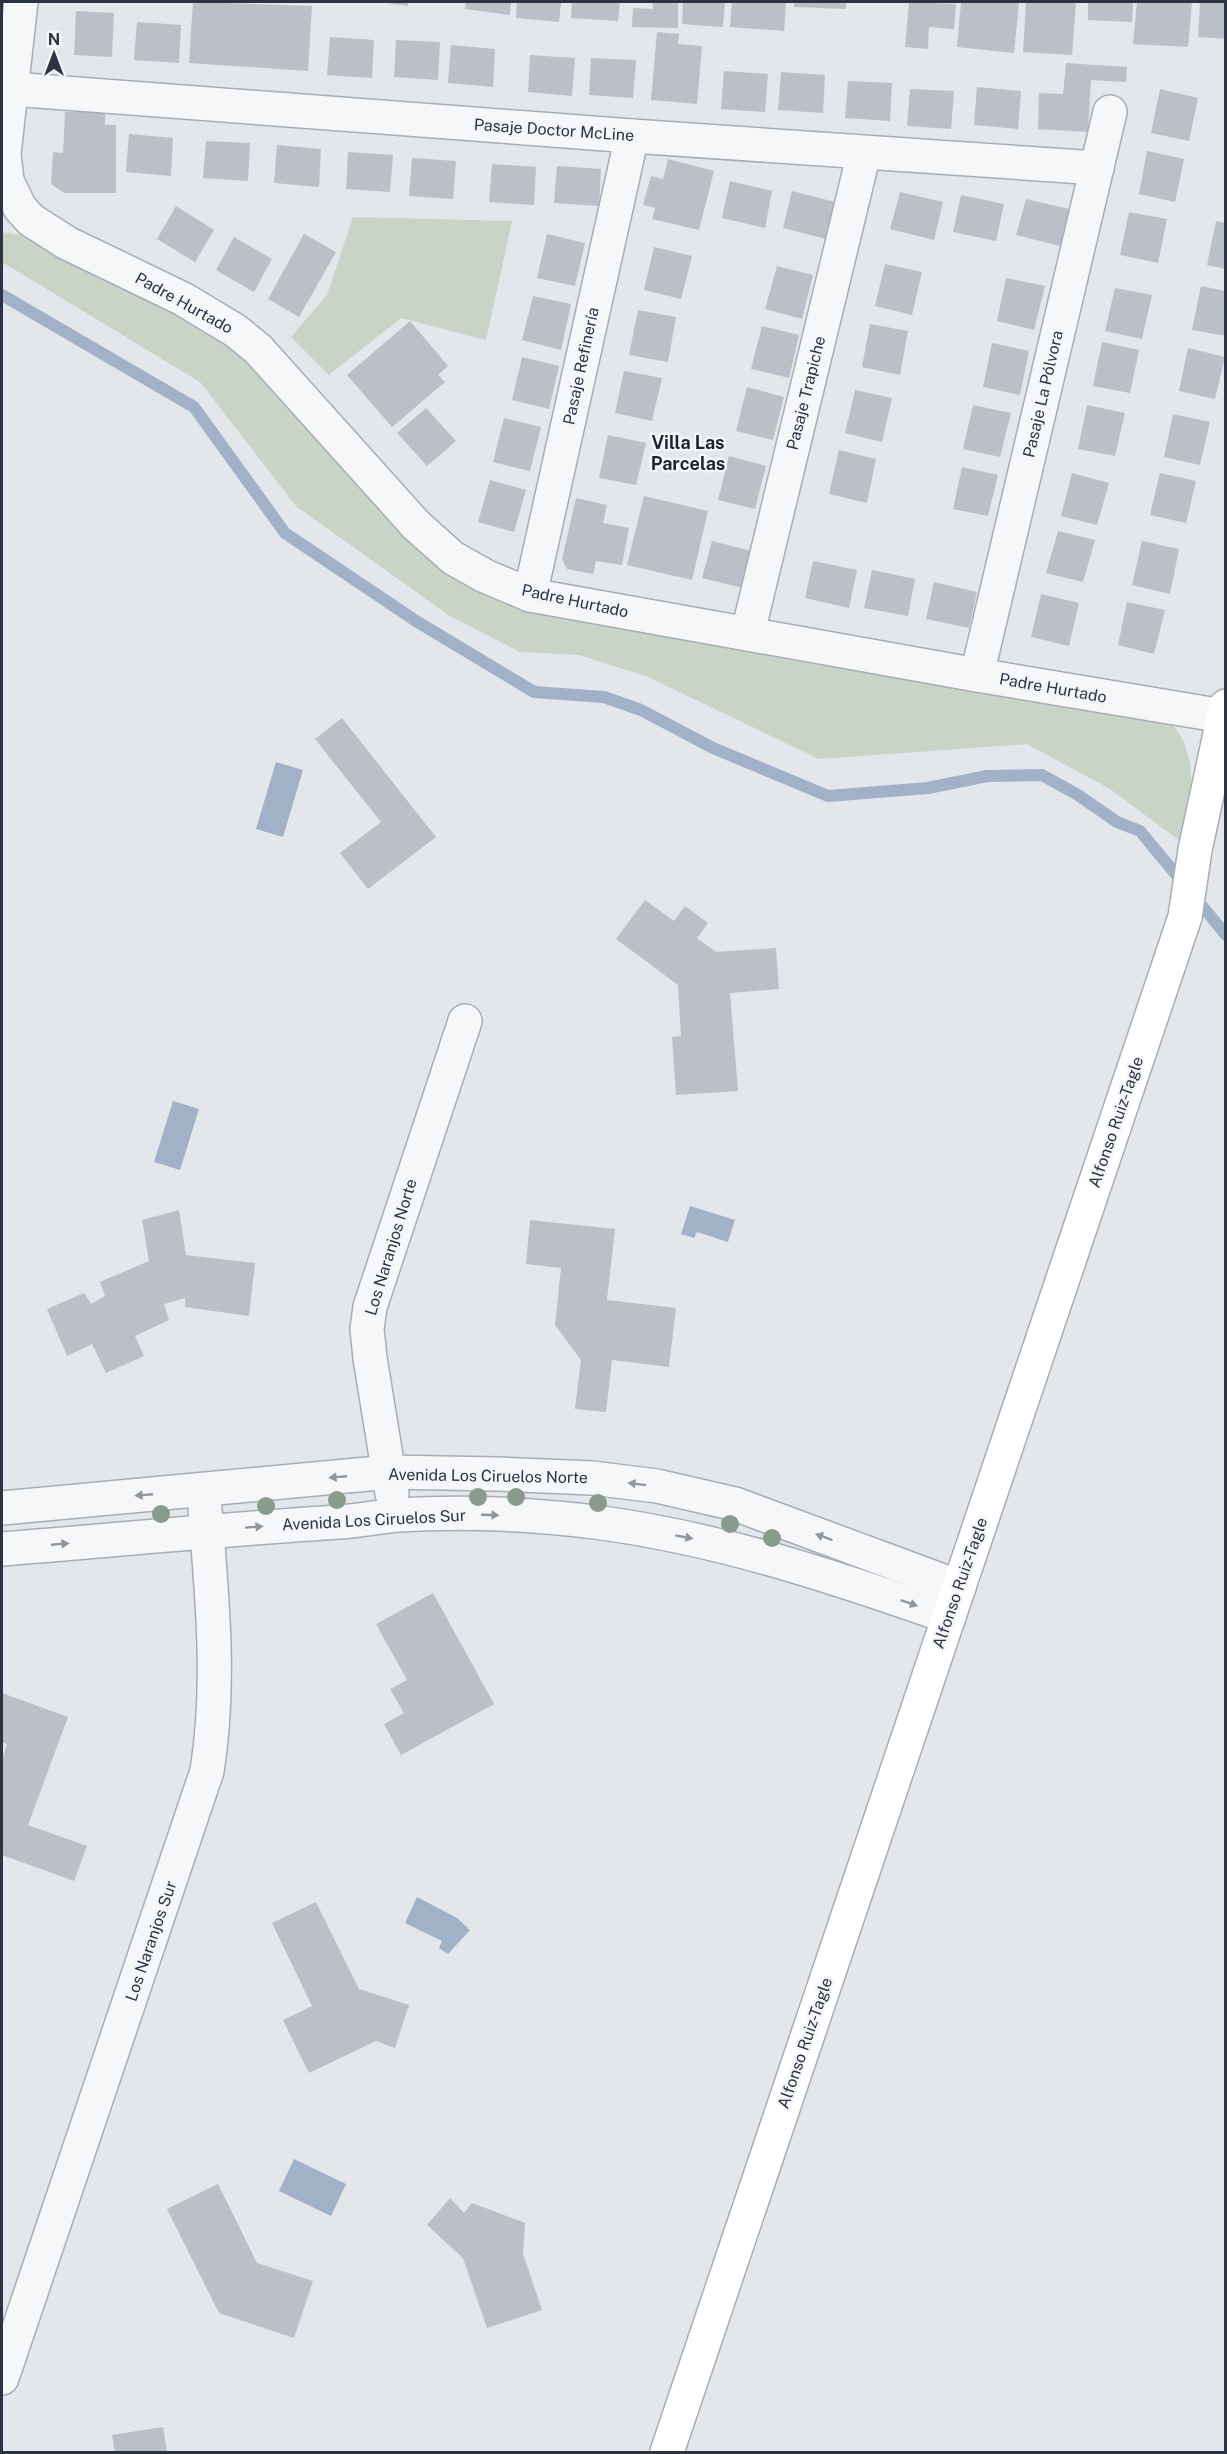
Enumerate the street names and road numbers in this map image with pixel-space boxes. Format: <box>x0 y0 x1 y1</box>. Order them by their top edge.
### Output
street label: Pasaje Doctor McLine <box>473 115 635 145</box>
street label: Padre Hurtado <box>132 268 236 338</box>
street label: Pasaje Refinería <box>559 305 603 427</box>
street label: Pasaje La Pólvora <box>1019 329 1067 459</box>
street label: Pasaje Trapiche <box>783 334 829 452</box>
street label: Padre Hurtado <box>520 580 630 622</box>
street label: Padre Hurtado <box>998 669 1108 707</box>
street label: Alfonso Ruiz-Tagle <box>1085 1054 1147 1190</box>
street label: Los Naranjos Norte <box>361 1176 421 1318</box>
street label: Avenida Los Ciruelos Norte <box>388 1465 588 1487</box>
street label: Avenida Los Ciruelos Sur <box>282 1506 466 1534</box>
street label: Alfonso Ruiz-Tagle <box>929 1515 991 1651</box>
street label: Los Naranjos Sur <box>121 1878 181 2004</box>
street label: Alfonso Ruiz-Tagle <box>774 1975 836 2111</box>

